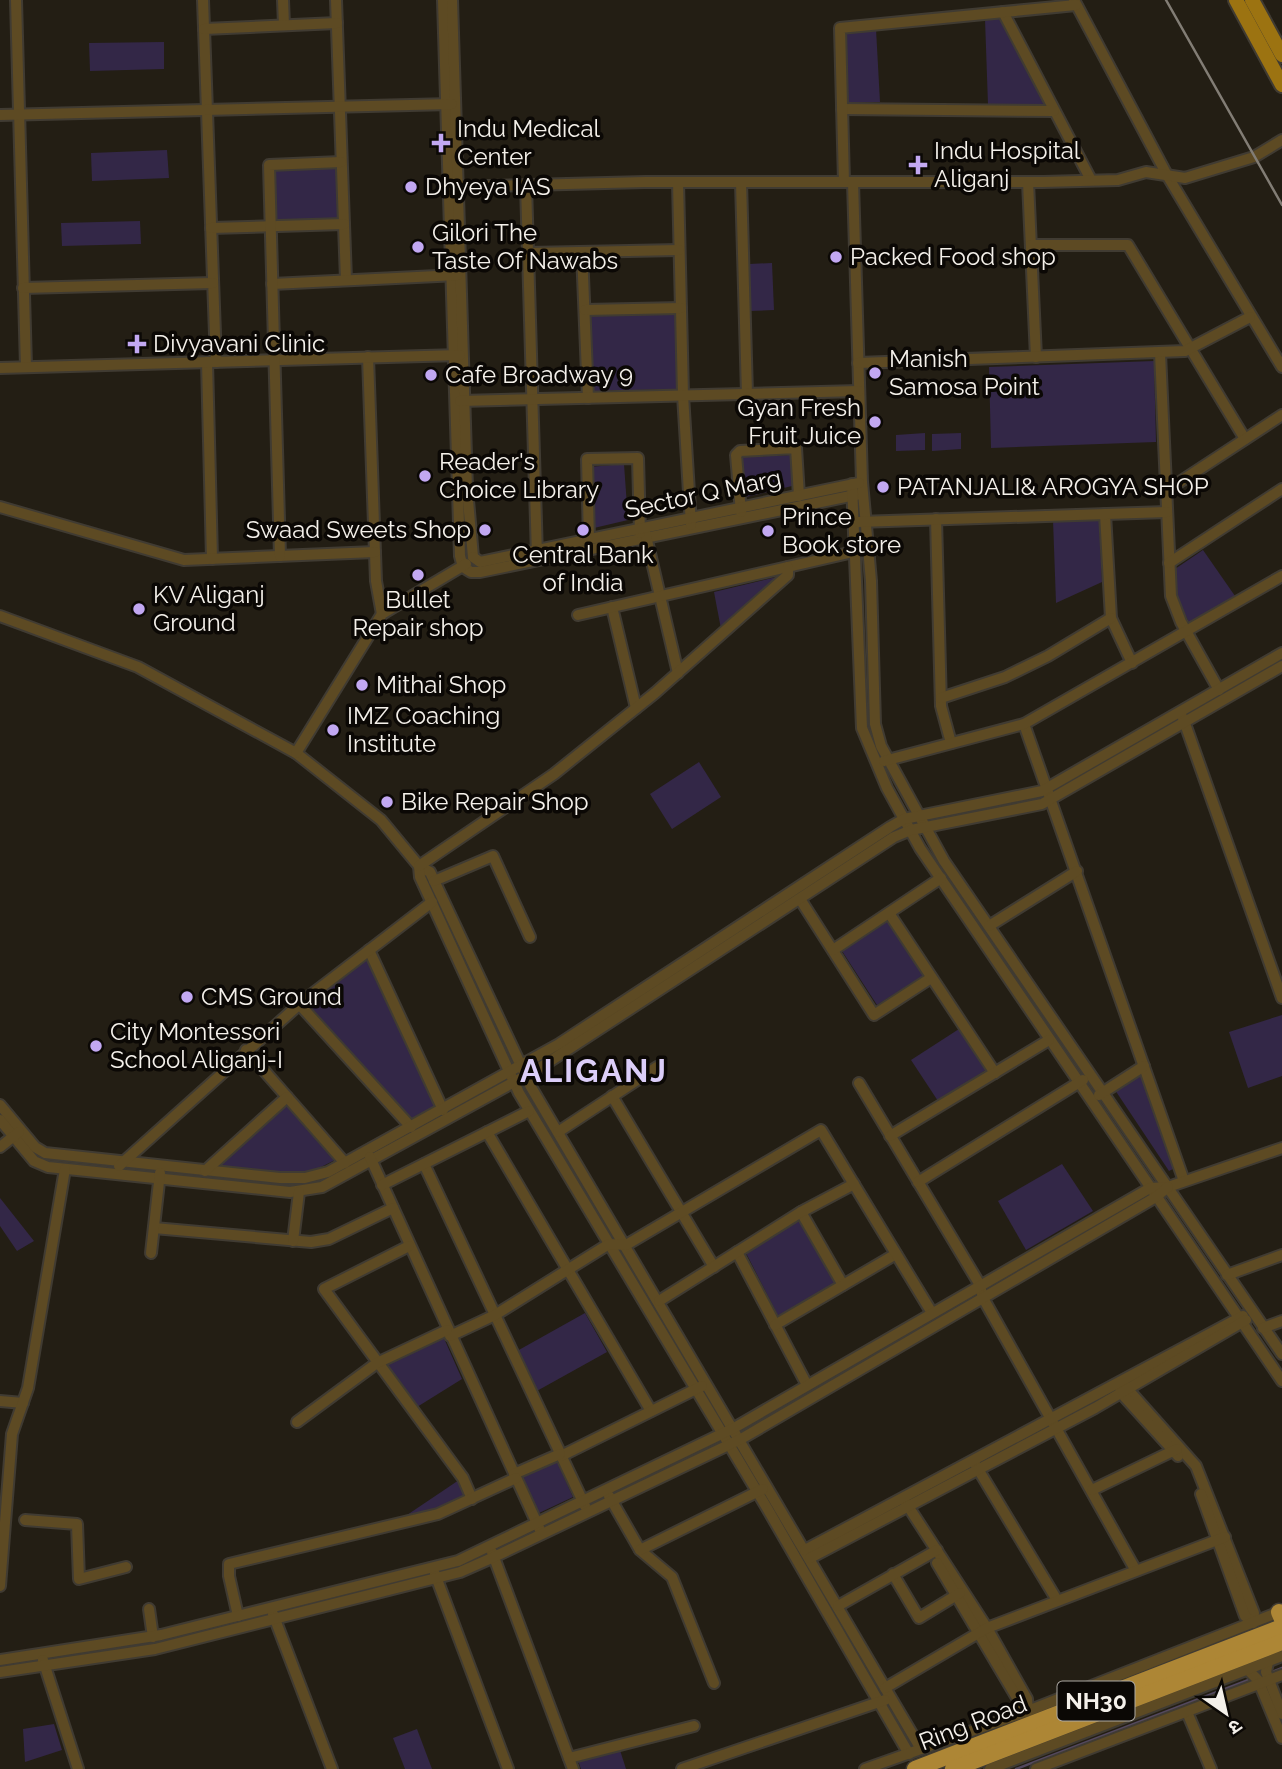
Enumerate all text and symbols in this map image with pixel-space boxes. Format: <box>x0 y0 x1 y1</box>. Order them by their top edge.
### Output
place label: Indu Medical Center <box>457 114 601 171</box>
marker: Indu Medical Center <box>431 133 451 153</box>
place label: Indu Hospital Aliganj <box>934 136 1081 193</box>
marker: Indu Hospital Aliganj <box>908 155 928 175</box>
place label: Dhyeya IAS <box>425 172 551 201</box>
marker: Dhyeya IAS <box>403 179 419 195</box>
place label: Gilori The Taste Of Nawabs <box>432 218 618 275</box>
marker: Gilori The Taste Of Nawabs <box>410 239 426 255</box>
place label: Packed Food shop <box>850 242 1056 271</box>
marker: Packed Food shop <box>828 249 844 265</box>
place label: Divyavani Clinic <box>153 329 325 358</box>
marker: Divyavani Clinic <box>127 334 147 354</box>
place label: Manish Samosa Point <box>889 344 1040 401</box>
place label: Cafe Broadway 9 <box>445 360 633 389</box>
marker: Manish Samosa Point <box>867 365 883 381</box>
marker: Cafe Broadway 9 <box>423 367 439 383</box>
place label: Gyan Fresh Fruit Juice <box>737 393 861 450</box>
marker: Gyan Fresh Fruit Juice <box>867 414 883 430</box>
place label: Reader's Choice Library <box>439 447 599 504</box>
street label: Sector Q Marg <box>622 463 784 524</box>
marker: Reader's Choice Library <box>417 468 433 484</box>
place label: PATANJALI& AROGYA SHOP <box>897 472 1209 501</box>
marker: PATANJALI& AROGYA SHOP <box>875 479 891 495</box>
place label: Prince Book store <box>782 502 901 559</box>
place label: Swaad Sweets Shop <box>246 515 471 544</box>
marker: Swaad Sweets Shop <box>477 522 493 538</box>
marker: Central Bank of India <box>575 522 591 538</box>
marker: Prince Book store <box>760 523 776 539</box>
place label: Central Bank of India <box>512 540 654 597</box>
marker: Bullet Repair shop <box>410 567 426 583</box>
place label: KV Aliganj Ground <box>153 580 265 637</box>
place label: Bullet Repair shop <box>352 585 484 642</box>
marker: KV Aliganj Ground <box>131 601 147 617</box>
place label: Mithai Shop <box>376 670 506 699</box>
marker: Mithai Shop <box>354 677 370 693</box>
place label: IMZ Coaching Institute <box>347 701 500 758</box>
marker: IMZ Coaching Institute <box>325 722 341 738</box>
place label: Bike Repair Shop <box>401 787 589 816</box>
marker: Bike Repair Shop <box>379 794 395 810</box>
place label: CMS Ground <box>201 982 342 1011</box>
marker: CMS Ground <box>179 989 195 1005</box>
place label: City Montessori School Aliganj-I <box>110 1017 283 1074</box>
marker: City Montessori School Aliganj-I <box>88 1038 104 1054</box>
district label: ALIGANJ <box>520 1052 668 1089</box>
north arrow <box>1191 1678 1261 1748</box>
road number: NH30 <box>1058 1682 1134 1720</box>
street label: Ring Road <box>915 1689 1031 1756</box>
text: उ <box>1224 1715 1246 1740</box>

